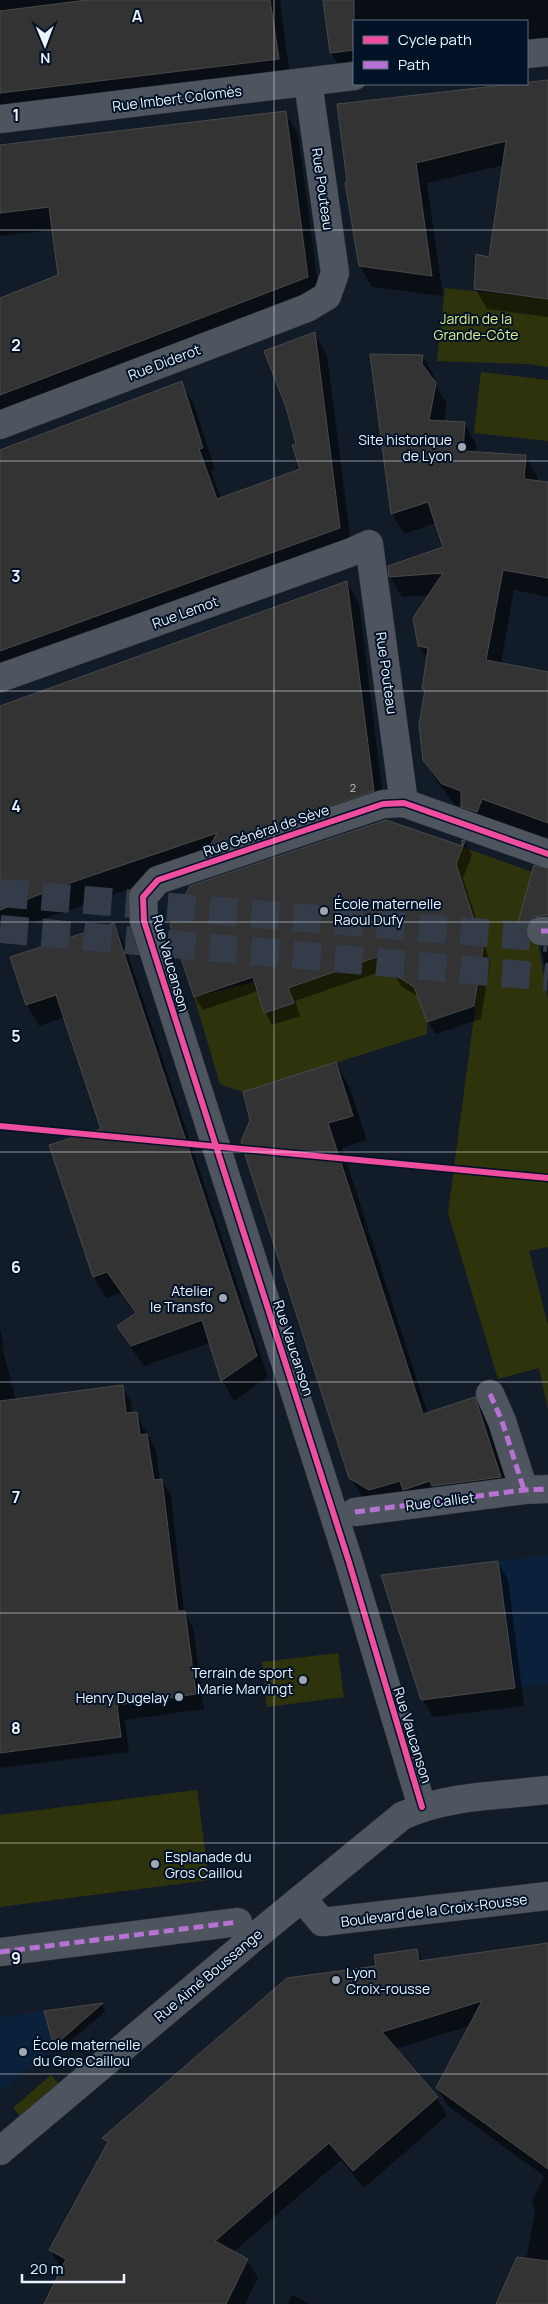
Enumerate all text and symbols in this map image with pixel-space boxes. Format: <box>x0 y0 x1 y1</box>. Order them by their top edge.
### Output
text: A <box>132 5 143 27</box>
north arrow <box>20 20 70 70</box>
legend <box>353 20 528 85</box>
text: Cycle path <box>398 29 472 50</box>
text: N <box>40 49 50 68</box>
text: Path <box>398 54 430 75</box>
street label: Rue Imbert Colomès <box>111 81 243 115</box>
text: 1 <box>12 104 20 126</box>
street label: Rue Pouteau <box>308 147 338 231</box>
park label: Jardin de la Grande-Côte <box>434 309 518 344</box>
text: 2 <box>11 334 21 356</box>
street label: Rue Diderot <box>125 339 203 385</box>
place label: Site historique de Lyon <box>358 430 452 465</box>
marker: Site historique de Lyon <box>456 441 468 453</box>
text: 3 <box>11 565 21 587</box>
street label: Rue Lemot <box>149 591 221 633</box>
street label: Rue Pouteau <box>372 631 402 715</box>
house number: 2 <box>350 780 356 795</box>
text: 4 <box>11 795 21 817</box>
street label: Rue Général de Sève <box>201 800 331 860</box>
place label: École maternelle Raoul Dufy <box>334 894 441 929</box>
marker: École maternelle Raoul Dufy <box>318 905 330 917</box>
street label: Rue Vaucanson <box>148 912 194 1014</box>
text: 5 <box>11 1025 21 1047</box>
text: 6 <box>11 1256 21 1278</box>
place label: Atelier le Transfo <box>150 1281 213 1316</box>
marker: Atelier le Transfo <box>217 1292 229 1304</box>
street label: Rue Vaucanson <box>270 1298 318 1398</box>
text: 7 <box>12 1486 20 1508</box>
street label: Rue Calliet <box>404 1487 476 1515</box>
place label: Terrain de sport Marie Marvingt <box>192 1663 293 1698</box>
marker: Terrain de sport Marie Marvingt <box>297 1674 309 1686</box>
street label: Rue Vaucanson <box>389 1685 437 1785</box>
place label: Henry Dugelay <box>76 1688 170 1707</box>
marker: Henry Dugelay <box>173 1691 185 1703</box>
text: 8 <box>11 1717 21 1739</box>
place label: Esplanade du Gros Caillou <box>165 1847 252 1882</box>
marker: Esplanade du Gros Caillou <box>149 1858 161 1870</box>
street label: Boulevard de la Croix-Rousse <box>340 1889 528 1931</box>
street label: Rue Aimé Boussange <box>150 1924 266 2026</box>
text: 9 <box>11 1947 21 1969</box>
place label: Lyon Croix-rousse <box>346 1963 430 1998</box>
marker: Lyon Croix-rousse <box>330 1974 342 1986</box>
place label: École maternelle du Gros Caillou <box>33 2035 140 2070</box>
marker: École maternelle du Gros Caillou <box>17 2046 29 2058</box>
scale bar <box>22 2252 125 2284</box>
text: 20 m <box>30 2258 63 2279</box>

